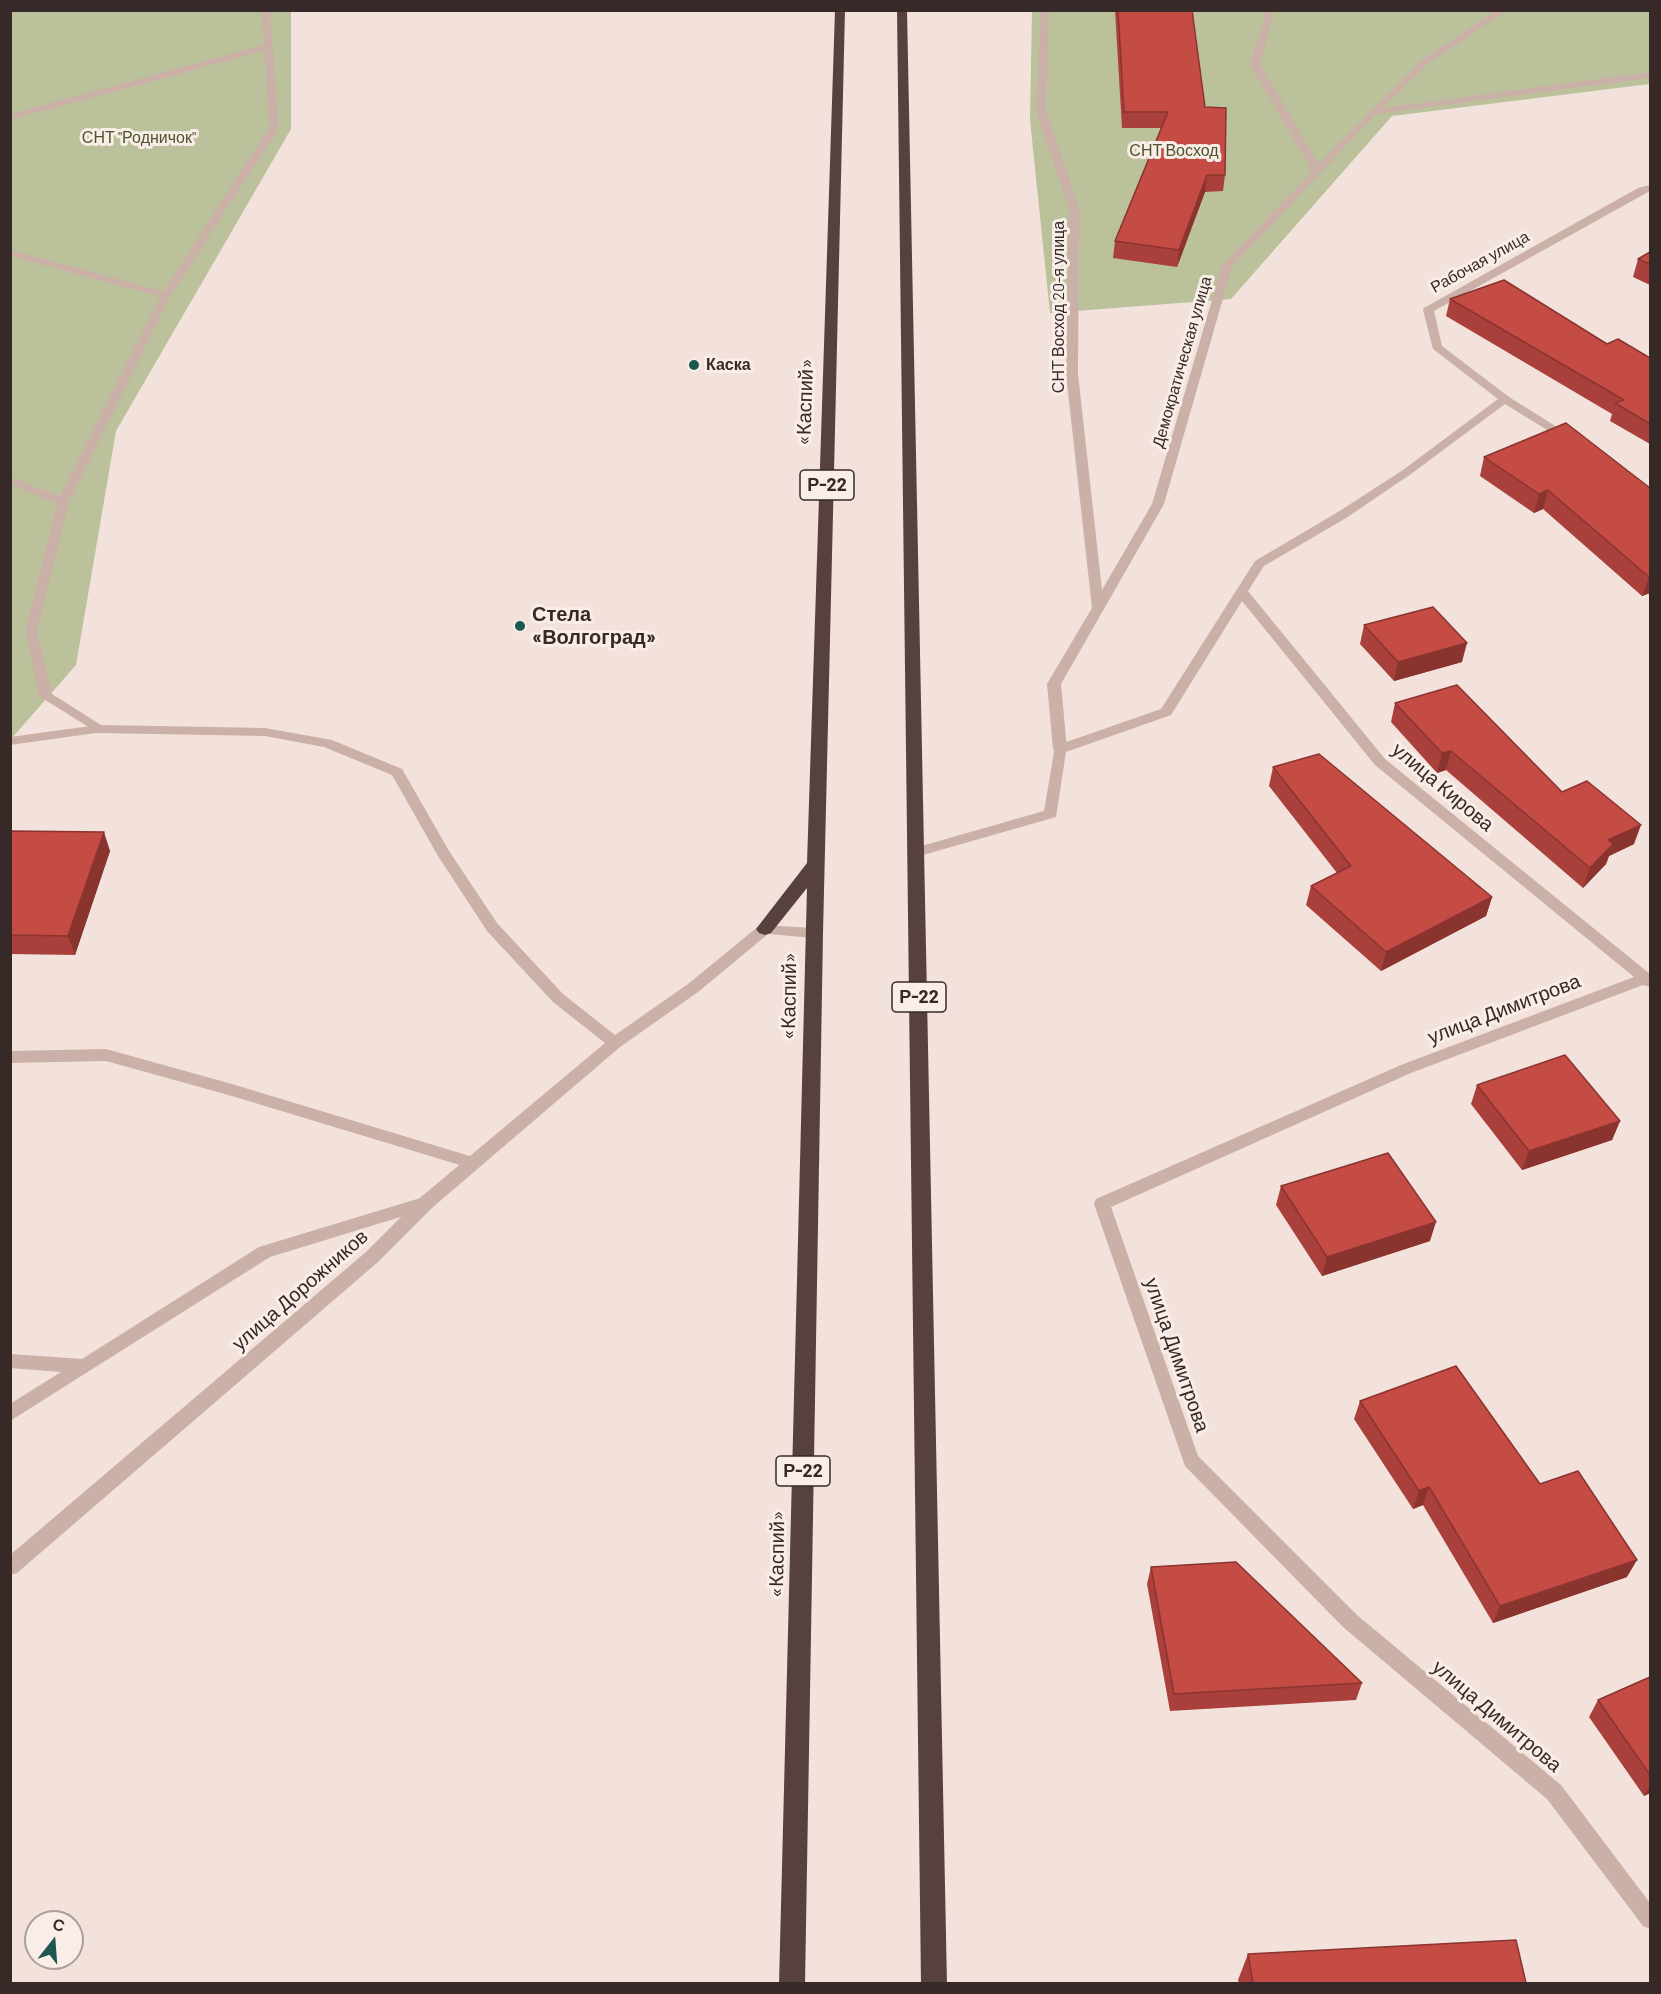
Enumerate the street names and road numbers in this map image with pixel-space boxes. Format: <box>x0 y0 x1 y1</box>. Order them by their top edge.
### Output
street label: СНТ Восход 20-я улица <box>1049 221 1069 393</box>
street label: Рабочая улица <box>1427 227 1533 297</box>
street label: Демократическая улица <box>1148 274 1216 450</box>
street label: «Каспий» <box>791 358 819 446</box>
road number: Р-22 <box>800 470 854 500</box>
street label: улица Кирова <box>1387 737 1499 837</box>
street label: «Каспий» <box>776 952 802 1040</box>
street label: улица Димитрова <box>1424 969 1584 1049</box>
road number: Р-22 <box>892 982 946 1012</box>
street label: улица Дорожников <box>227 1224 373 1356</box>
street label: улица Димитрова <box>1139 1275 1215 1435</box>
road number: Р-22 <box>776 1456 830 1486</box>
street label: «Каспий» <box>764 1510 790 1598</box>
street label: улица Димитрова <box>1427 1655 1567 1777</box>

